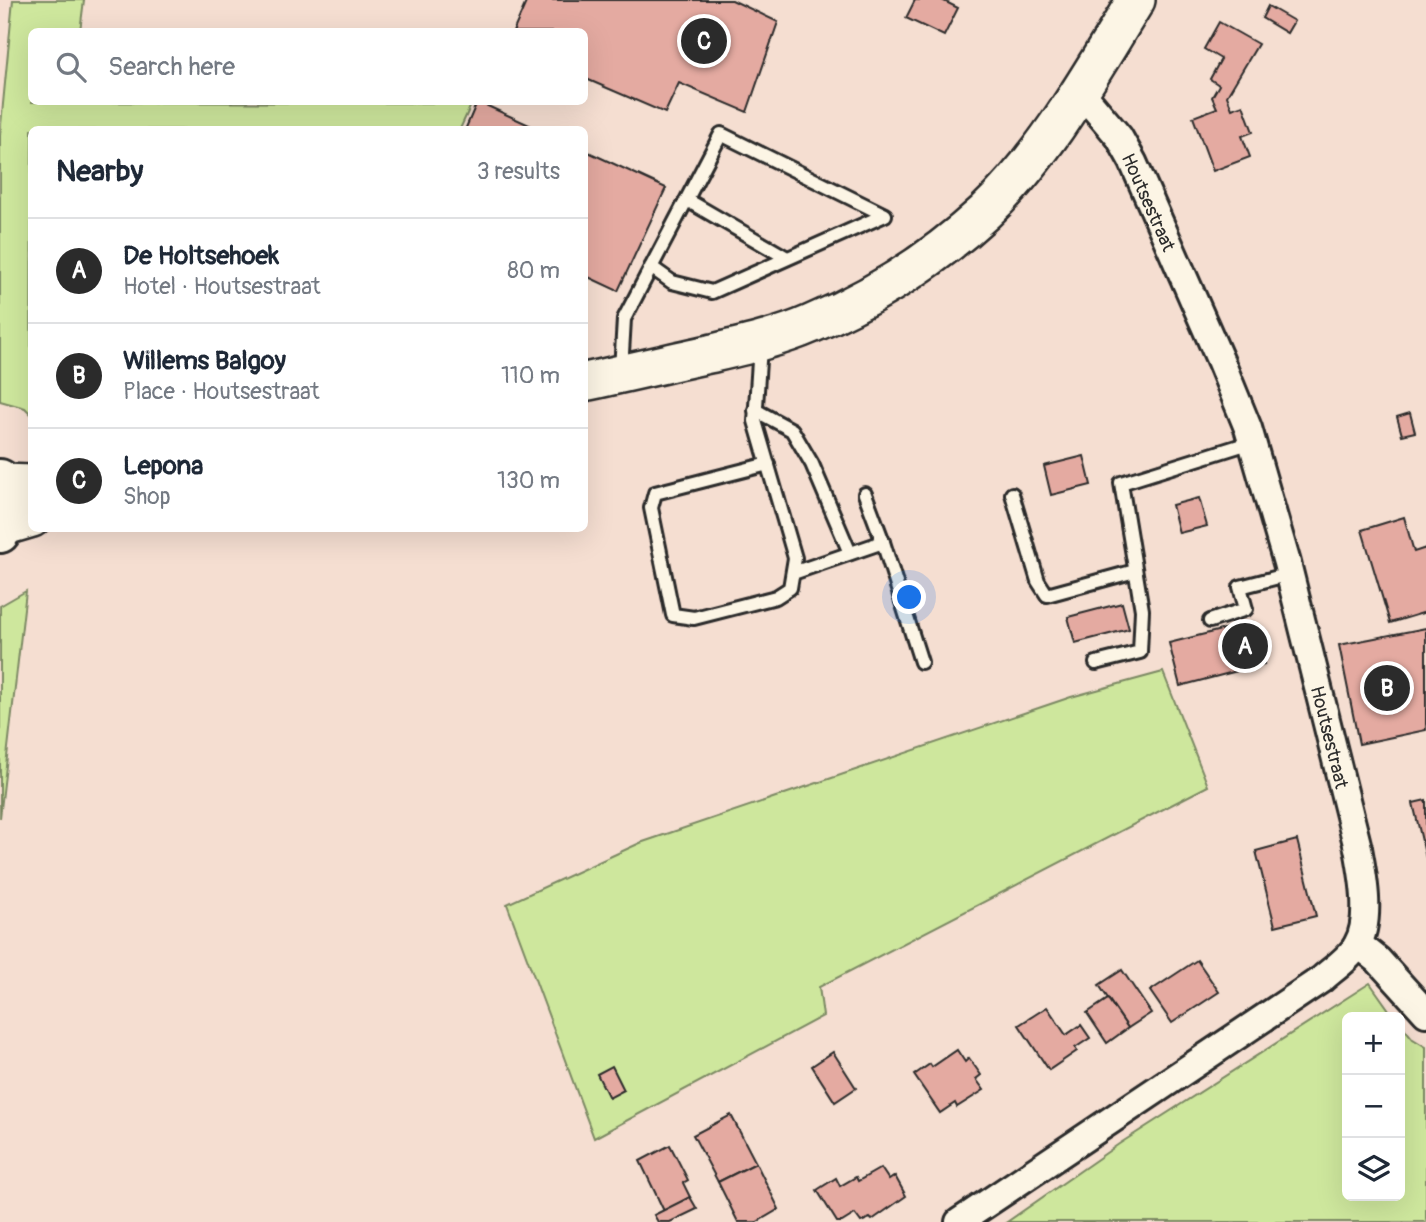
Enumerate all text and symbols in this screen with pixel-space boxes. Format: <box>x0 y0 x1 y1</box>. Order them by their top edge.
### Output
pin: C <box>681 15 727 67</box>
search box <box>28 28 588 105</box>
icon: search <box>52 48 90 86</box>
text: Search here <box>108 51 235 83</box>
street label: Houtsestraat <box>1116 150 1181 256</box>
text: Nearby <box>56 153 143 190</box>
text: 3 results <box>477 157 560 186</box>
text: De Holtsehoek <box>123 240 279 272</box>
text: A <box>72 256 86 285</box>
text: 80 m <box>507 256 560 285</box>
text: Hotel · Houtsestraat <box>123 272 321 301</box>
text: Willems Balgoy <box>123 345 286 377</box>
text: B <box>72 361 86 390</box>
text: 110 m <box>501 361 560 390</box>
text: Place · Houtsestraat <box>123 377 319 406</box>
text: Lepona <box>123 450 203 482</box>
text: C <box>72 466 86 495</box>
text: 130 m <box>497 466 560 495</box>
text: Shop <box>123 482 171 511</box>
your location <box>892 580 926 614</box>
pin: A <box>1222 620 1268 672</box>
pin: B <box>1364 662 1410 714</box>
street label: Houtsestraat <box>1305 683 1353 791</box>
map controls <box>1342 1012 1405 1201</box>
button: + <box>1342 1012 1405 1075</box>
button: − <box>1342 1075 1405 1138</box>
button: layers <box>1342 1138 1405 1201</box>

